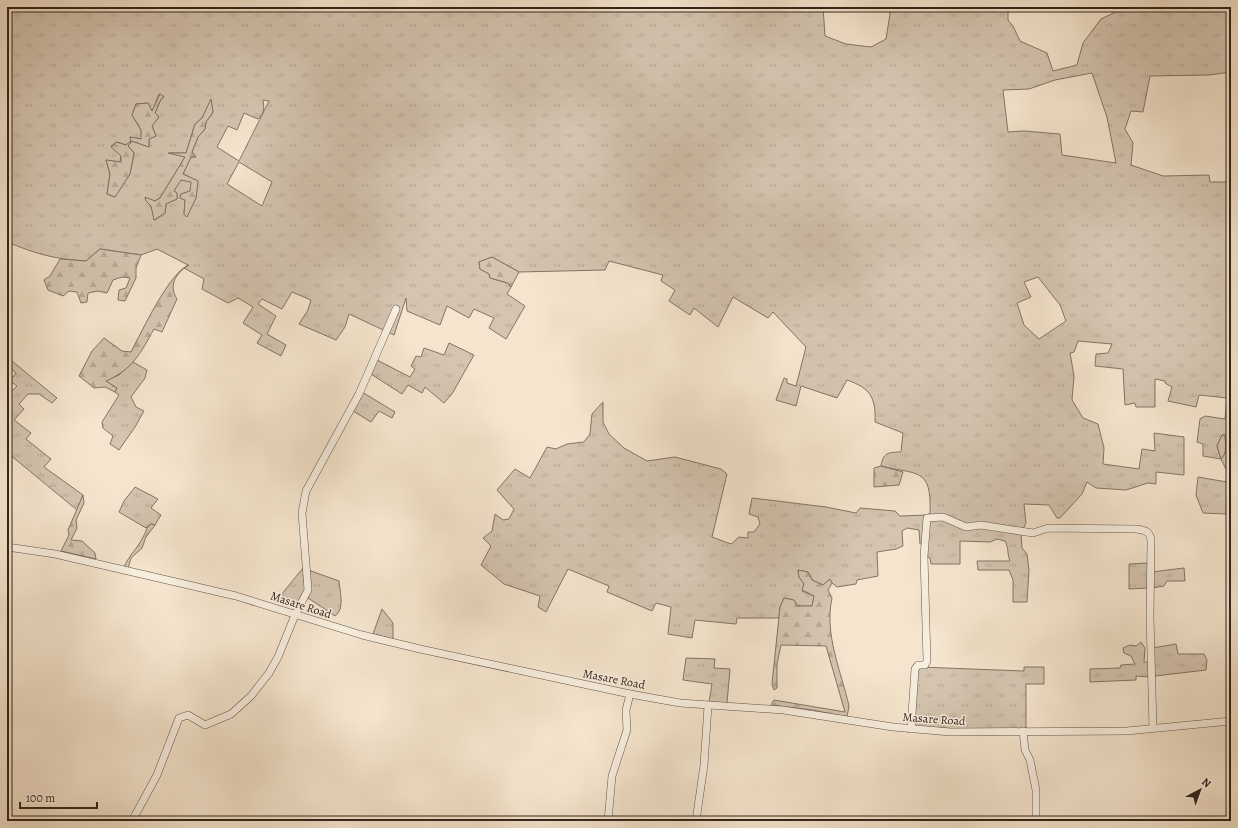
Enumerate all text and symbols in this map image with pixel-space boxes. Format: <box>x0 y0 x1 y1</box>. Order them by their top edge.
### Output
street label: Masare Road <box>268 588 334 623</box>
street label: Masare Road <box>581 665 647 693</box>
street label: Masare Road <box>902 709 967 729</box>
north arrow <box>1180 770 1220 810</box>
text: N <box>1198 775 1214 791</box>
scale bar <box>20 784 97 810</box>
text: 100 m <box>26 790 55 806</box>

